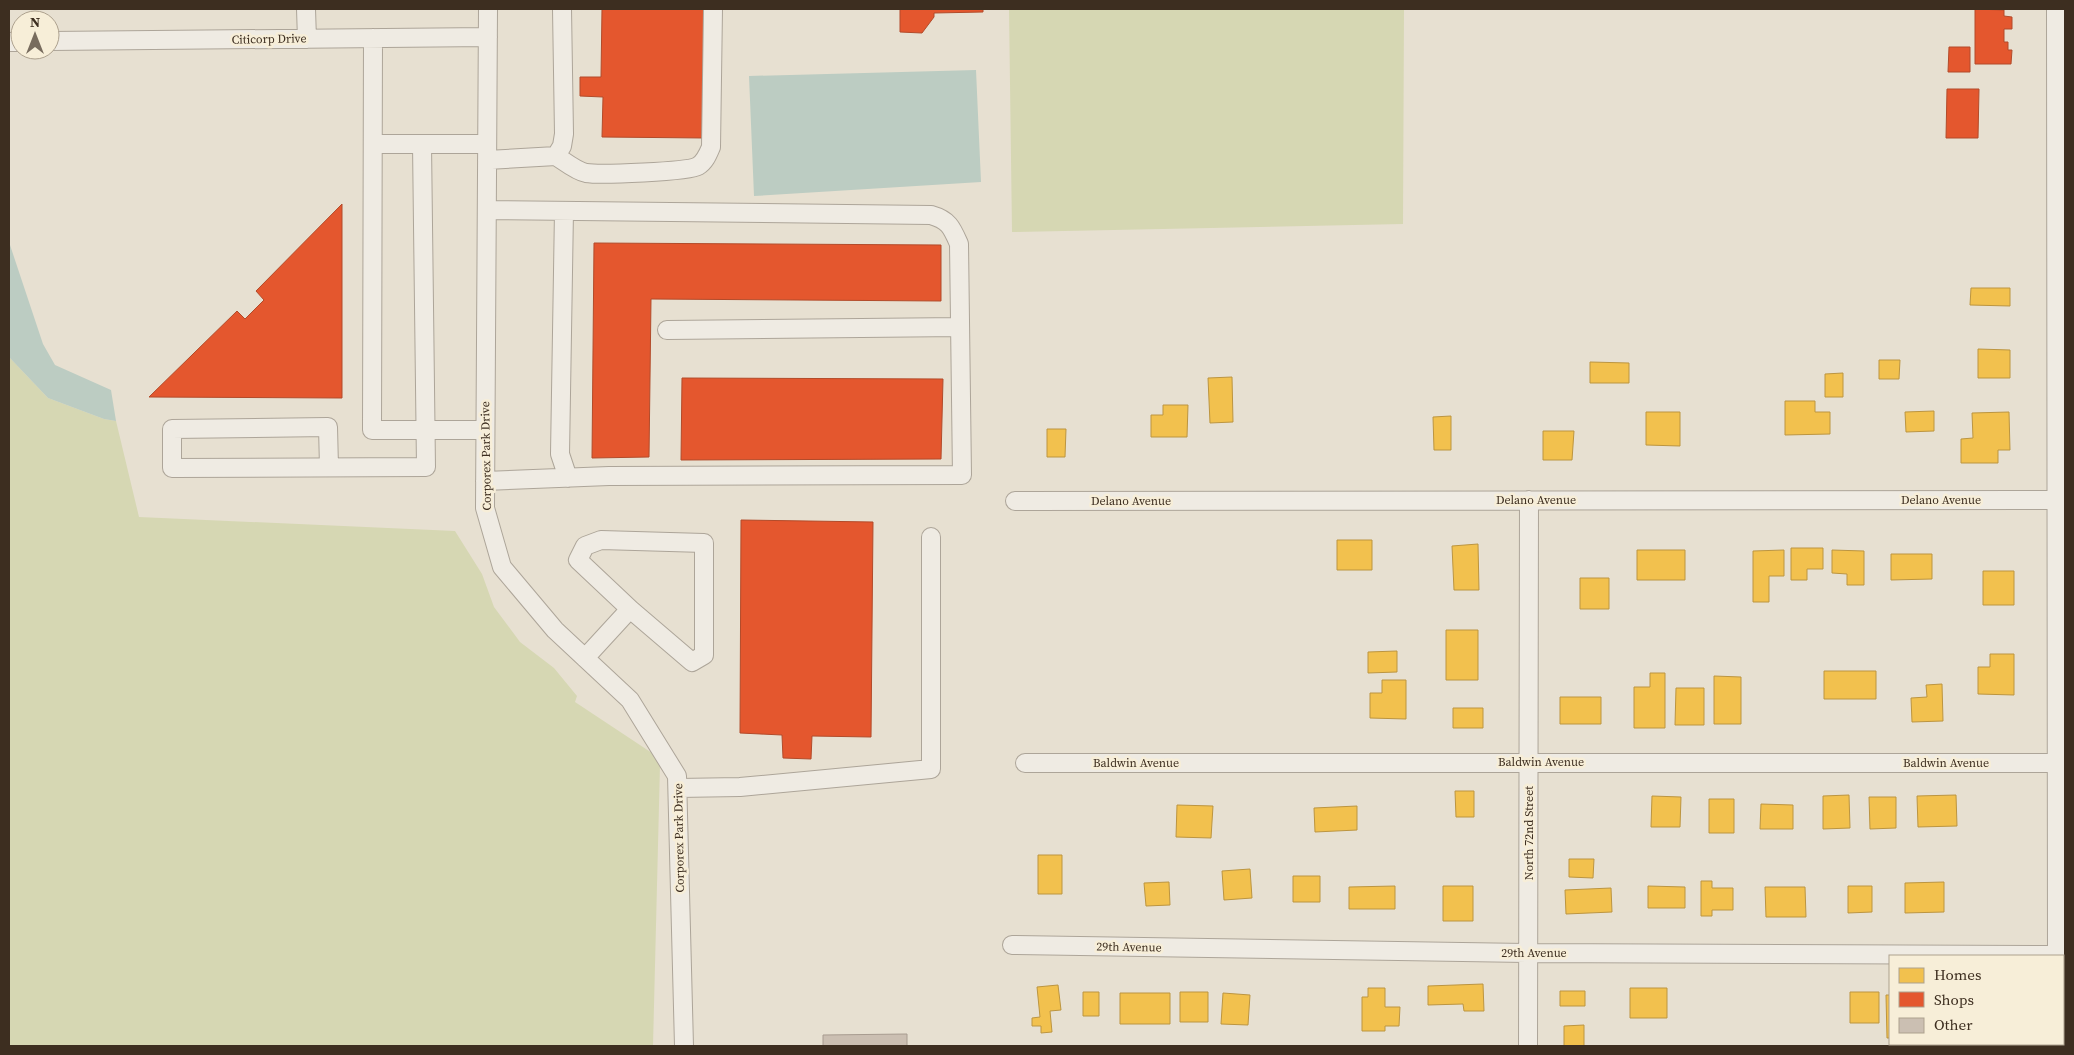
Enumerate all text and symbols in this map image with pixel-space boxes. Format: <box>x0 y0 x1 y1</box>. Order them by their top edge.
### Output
north arrow <box>10 10 60 60</box>
text: N <box>30 12 40 32</box>
street label: Citicorp Drive <box>231 30 307 48</box>
street label: Corporex Park Drive <box>477 401 495 511</box>
street label: Delano Avenue <box>1496 492 1576 508</box>
street label: Delano Avenue <box>1901 492 1981 508</box>
street label: Delano Avenue <box>1091 493 1171 509</box>
street label: Baldwin Avenue <box>1498 754 1584 770</box>
street label: Baldwin Avenue <box>1093 755 1179 771</box>
street label: Baldwin Avenue <box>1903 755 1989 771</box>
street label: Corporex Park Drive <box>670 783 688 893</box>
street label: North 72nd Street <box>1521 786 1537 880</box>
street label: 29th Avenue <box>1096 938 1162 956</box>
street label: 29th Avenue <box>1501 945 1567 961</box>
legend <box>1889 955 2064 1045</box>
text: Homes <box>1934 964 1981 985</box>
text: Shops <box>1934 989 1974 1010</box>
text: Other <box>1934 1014 1973 1035</box>

